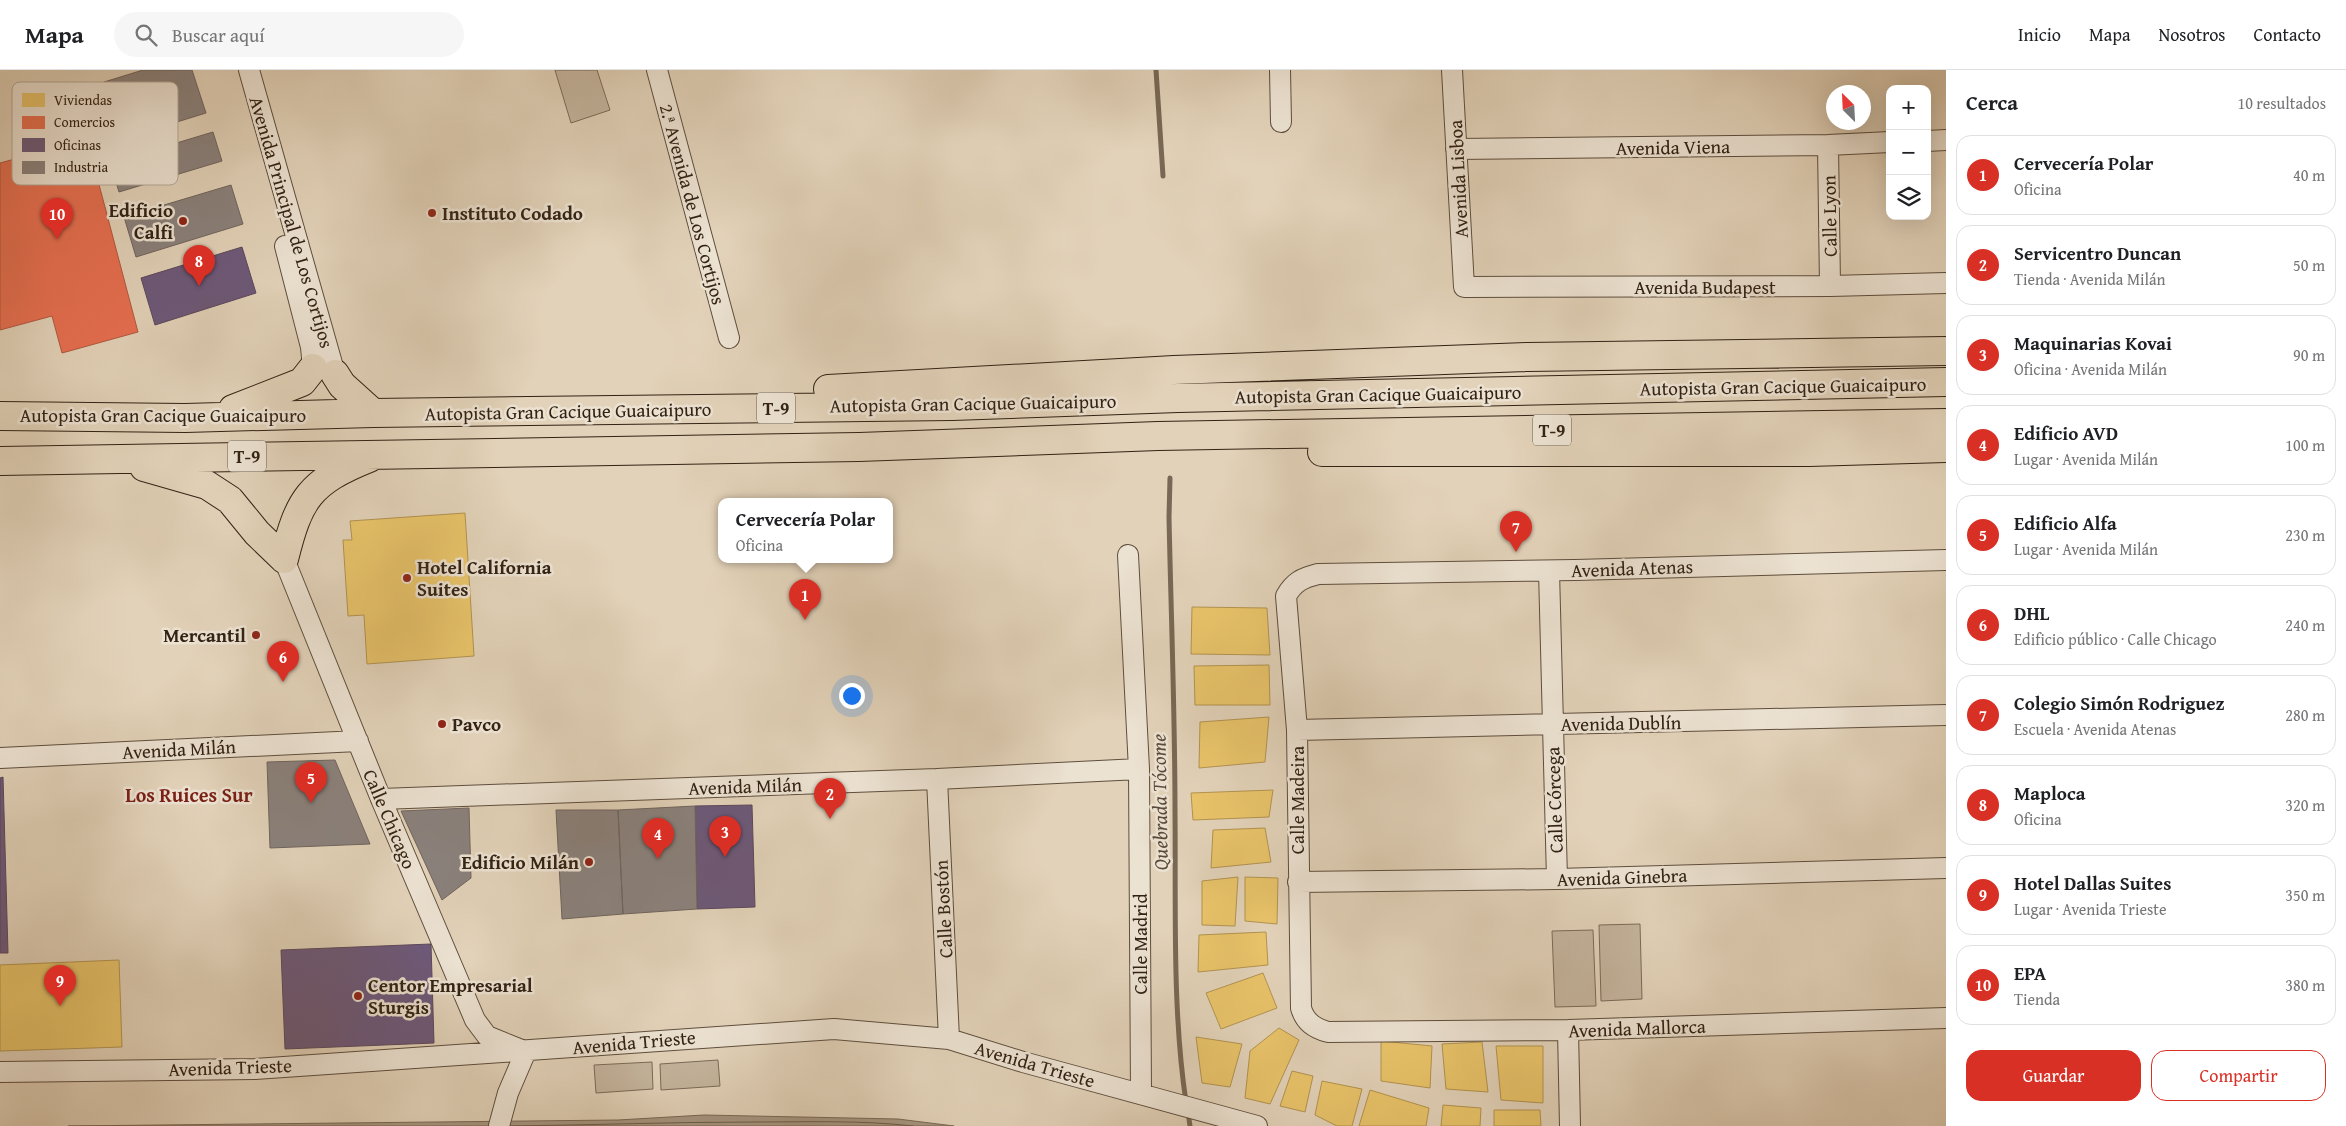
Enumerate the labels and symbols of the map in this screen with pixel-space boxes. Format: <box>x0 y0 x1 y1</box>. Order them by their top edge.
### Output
legend <box>12 82 178 185</box>
north arrow <box>1826 85 1871 130</box>
text: Viviendas <box>54 90 112 110</box>
street label: Avenida Principal de Los Cortijos <box>243 93 341 351</box>
street label: 2.ª Avenida de Los Cortijos <box>653 100 733 308</box>
text: Comercios <box>54 112 115 132</box>
street label: Avenida Lisboa <box>1441 119 1475 239</box>
street label: Avenida Viena <box>1616 132 1730 162</box>
text: Oficinas <box>54 135 101 155</box>
text: Industria <box>54 157 108 177</box>
street label: Calle Lyon <box>1814 175 1844 257</box>
place label: Edificio Calfi <box>109 196 173 246</box>
pin: 10 <box>41 198 73 239</box>
place label: Instituto Codado <box>442 199 583 227</box>
marker: Instituto Codado <box>426 207 438 219</box>
marker: Edificio Calfi <box>177 215 189 227</box>
pin: 8 <box>183 245 215 286</box>
street label: Avenida Budapest <box>1634 273 1776 301</box>
street label: Autopista Gran Cacique Guaicaipuro <box>1639 370 1927 402</box>
street label: Autopista Gran Cacique Guaicaipuro <box>1234 378 1522 410</box>
street label: Autopista Gran Cacique Guaicaipuro <box>829 387 1117 419</box>
road number: T-9 <box>757 392 795 423</box>
street label: Autopista Gran Cacique Guaicaipuro <box>424 395 712 427</box>
street label: Autopista Gran Cacique Guaicaipuro <box>20 401 306 429</box>
road number: T-9 <box>1533 414 1571 446</box>
road number: T-9 <box>228 441 266 472</box>
pin: 7 <box>1500 511 1532 552</box>
street label: Avenida Atenas <box>1570 552 1694 584</box>
place label: Hotel California Suites <box>417 553 552 603</box>
marker: Hotel California Suites <box>401 572 413 584</box>
pin: 1 <box>789 579 821 620</box>
place label: Mercantil <box>163 621 246 649</box>
marker: Mercantil <box>250 629 262 641</box>
pin: 6 <box>267 641 299 682</box>
your location <box>839 683 865 709</box>
street label: Avenida Dublín <box>1560 708 1682 738</box>
place label: Pavco <box>452 710 501 738</box>
marker: Pavco <box>436 718 448 730</box>
street label: Avenida Milán <box>121 732 237 766</box>
water label: Quebrada Tócome <box>1143 733 1175 871</box>
street label: Calle Madeira <box>1283 746 1311 854</box>
street label: Calle Córcega <box>1538 746 1570 854</box>
pin: 5 <box>295 762 327 803</box>
street label: Calle Chicago <box>356 765 424 873</box>
street label: Avenida Milán <box>688 770 803 802</box>
pin: 2 <box>814 778 846 819</box>
district label: Los Ruices Sur <box>125 780 253 809</box>
pin: 3 <box>709 816 741 857</box>
pin: 4 <box>642 818 674 859</box>
place label: Edificio Milán <box>461 848 580 876</box>
marker: Edificio Milán <box>583 856 595 868</box>
street label: Calle Bostón <box>926 859 960 959</box>
street label: Avenida Ginebra <box>1556 861 1688 893</box>
street label: Calle Madrid <box>1126 893 1154 995</box>
pin: 9 <box>44 965 76 1006</box>
place label: Centor Empresarial Sturgis <box>368 971 533 1021</box>
marker: Centor Empresarial Sturgis <box>352 990 364 1002</box>
street label: Avenida Mallorca <box>1568 1012 1706 1044</box>
street label: Avenida Trieste <box>571 1023 697 1061</box>
street label: Avenida Trieste <box>972 1033 1098 1095</box>
street label: Avenida Trieste <box>168 1051 292 1083</box>

